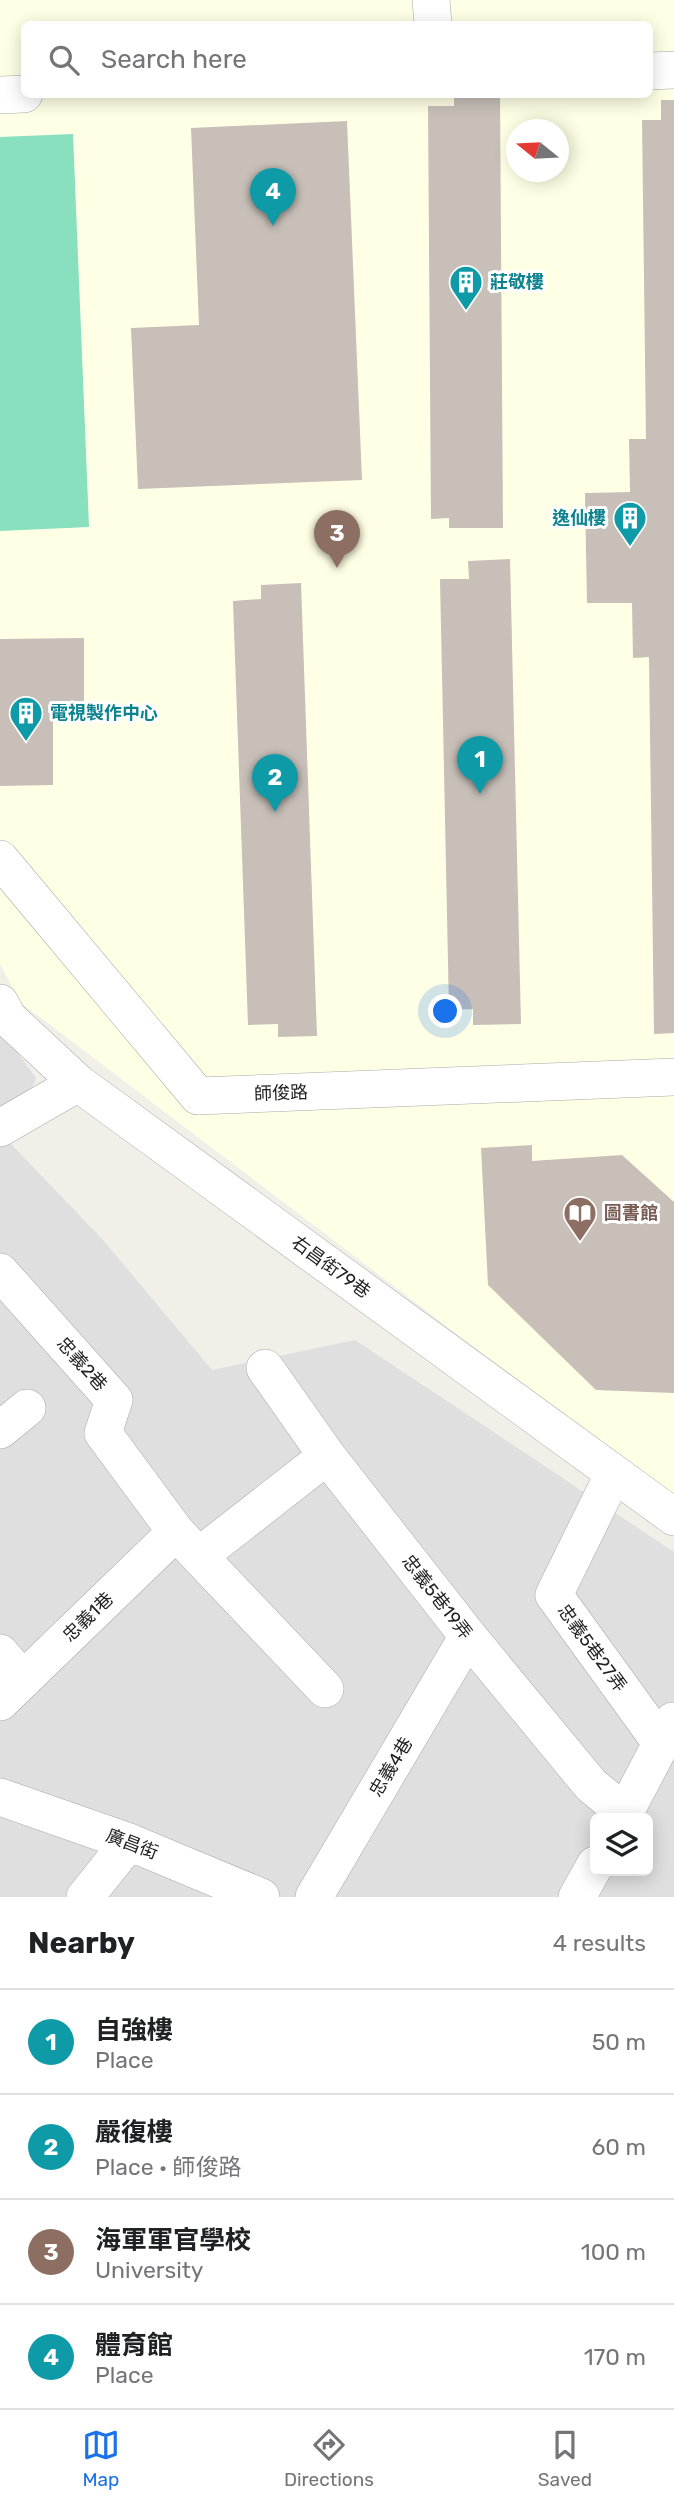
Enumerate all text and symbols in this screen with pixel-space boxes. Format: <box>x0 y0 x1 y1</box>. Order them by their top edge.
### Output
search box <box>21 21 653 98</box>
icon: search <box>45 41 83 79</box>
text: Search here <box>101 44 247 75</box>
north arrow <box>506 119 569 182</box>
pin: 4 <box>250 168 296 226</box>
building icon: 莊敬樓 <box>447 263 485 312</box>
place label: 莊敬樓 <box>490 271 544 293</box>
building icon: 逸仙樓 <box>611 499 649 548</box>
place label: 逸仙樓 <box>552 507 606 529</box>
pin: 3 <box>314 510 360 568</box>
building icon: 電視製作中心 <box>7 694 45 743</box>
place label: 電視製作中心 <box>50 702 158 724</box>
pin: 1 <box>457 736 503 794</box>
pin: 2 <box>252 754 298 812</box>
your location <box>428 994 462 1028</box>
street label: 師俊路 <box>254 1081 308 1105</box>
library icon: 圖書館 <box>561 1194 599 1243</box>
place label: 圖書館 <box>604 1202 658 1224</box>
street label: 右昌街79巷 <box>287 1231 375 1303</box>
street label: 忠義2巷 <box>52 1333 112 1395</box>
street label: 忠義5巷19弄 <box>397 1550 477 1644</box>
street label: 忠義1巷 <box>58 1588 118 1646</box>
street label: 忠義5巷27弄 <box>553 1600 631 1696</box>
street label: 忠義4巷 <box>365 1733 417 1801</box>
map controls <box>590 1813 653 1876</box>
button: layers <box>590 1813 653 1876</box>
street label: 廣昌街 <box>103 1824 161 1864</box>
text: Nearby <box>28 1925 135 1961</box>
text: 4 results <box>553 1929 646 1957</box>
text: 自強樓 <box>95 2015 173 2046</box>
text: 1 <box>45 2028 57 2056</box>
text: 50 m <box>592 2028 646 2056</box>
text: Place <box>95 2046 154 2074</box>
text: 嚴復樓 <box>95 2117 173 2148</box>
text: 2 <box>44 2133 58 2161</box>
text: 60 m <box>591 2133 646 2161</box>
text: Place · 師俊路 <box>95 2153 242 2181</box>
text: 海軍軍官學校 <box>95 2225 251 2256</box>
text: 3 <box>43 2238 59 2266</box>
text: 100 m <box>581 2238 646 2266</box>
text: University <box>95 2256 204 2284</box>
text: 體育館 <box>95 2330 173 2361</box>
text: 4 <box>43 2343 59 2371</box>
text: 170 m <box>584 2343 646 2371</box>
text: Place <box>95 2361 154 2389</box>
tab: Map <box>82 2426 120 2491</box>
tab: Directions <box>284 2426 374 2491</box>
tab: Saved <box>538 2426 592 2491</box>

